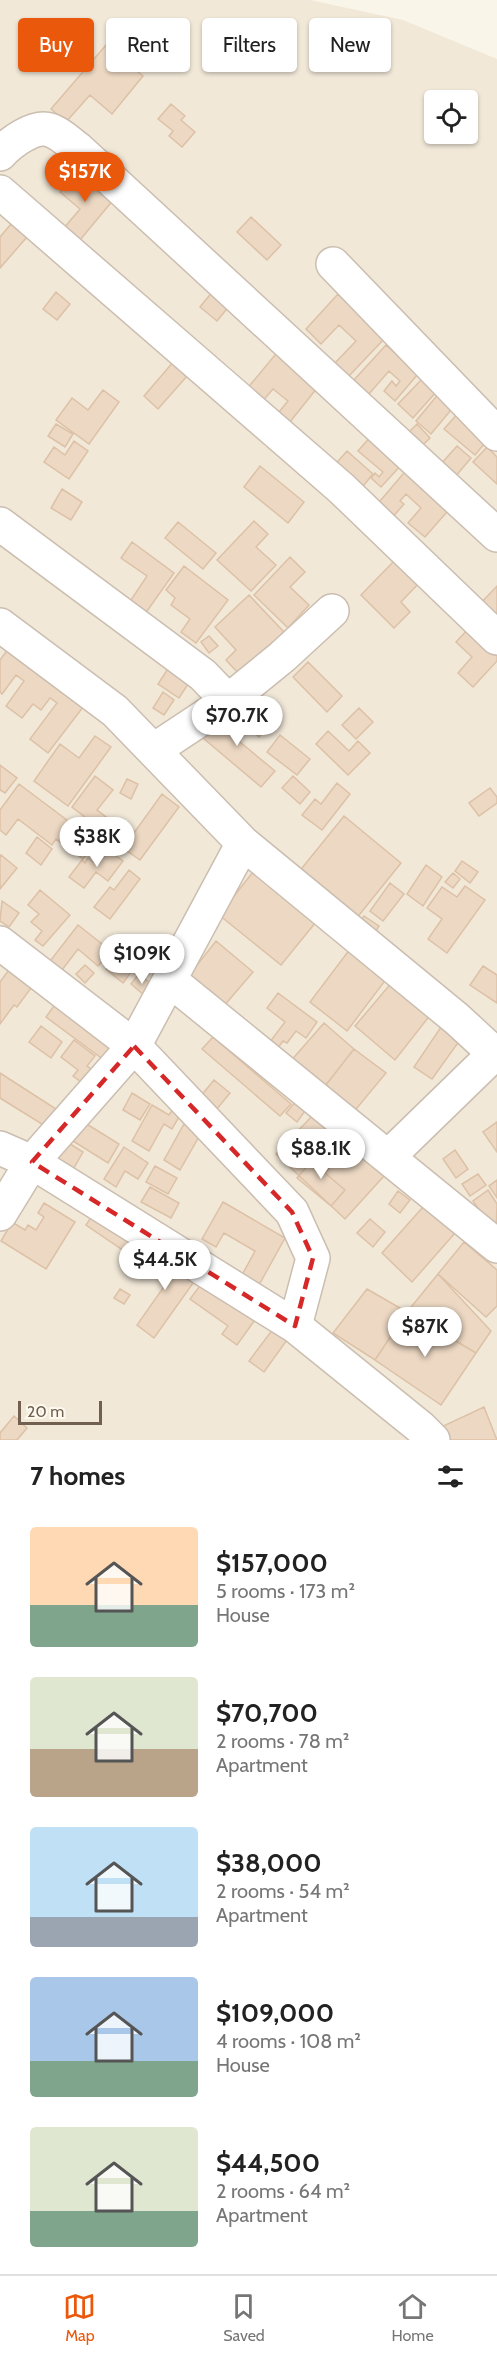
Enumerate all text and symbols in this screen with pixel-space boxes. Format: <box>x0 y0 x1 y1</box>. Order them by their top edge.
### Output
chip: Buy <box>18 18 94 72</box>
chip: Rent <box>106 18 190 72</box>
chip: Filters <box>202 18 297 72</box>
chip: New <box>309 18 391 72</box>
map controls <box>424 90 478 144</box>
button: locate <box>424 90 478 144</box>
pin: $157K <box>43 152 127 203</box>
text: $157K <box>59 159 111 183</box>
pin: $70.7K <box>188 696 286 747</box>
text: $70.7K <box>206 703 268 727</box>
pin: $38K <box>61 817 133 868</box>
text: $38K <box>74 824 121 848</box>
pin: $109K <box>100 934 184 985</box>
text: $109K <box>114 941 170 965</box>
pin: $88.1K <box>272 1129 370 1180</box>
text: $88.1K <box>291 1136 351 1160</box>
pin: $44.5K <box>116 1240 214 1291</box>
text: $44.5K <box>133 1247 197 1271</box>
pin: $87K <box>389 1307 461 1358</box>
text: $87K <box>402 1314 448 1338</box>
scale bar <box>18 1398 102 1426</box>
text: 20 m <box>27 1402 64 1421</box>
text: 7 homes <box>30 1460 125 1492</box>
icon: filters <box>434 1460 467 1493</box>
text: $157,000 <box>216 1547 328 1579</box>
icon: home <box>78 1551 150 1623</box>
text: 5 rooms · 173 m² <box>216 1579 355 1603</box>
text: House <box>216 1603 270 1627</box>
text: $70,700 <box>216 1697 318 1729</box>
icon: home <box>78 1701 150 1773</box>
text: 2 rooms · 78 m² <box>216 1729 349 1753</box>
text: Apartment <box>216 1753 308 1777</box>
text: $38,000 <box>216 1847 322 1879</box>
icon: home <box>78 1851 150 1923</box>
text: 2 rooms · 54 m² <box>216 1879 350 1903</box>
text: Apartment <box>216 1903 308 1927</box>
text: $109,000 <box>216 1997 334 2029</box>
icon: home <box>78 2001 150 2073</box>
text: 4 rooms · 108 m² <box>216 2029 361 2053</box>
text: House <box>216 2053 270 2077</box>
text: $44,500 <box>216 2147 320 2179</box>
icon: home <box>78 2151 150 2223</box>
text: 2 rooms · 64 m² <box>216 2179 350 2203</box>
text: Apartment <box>216 2203 308 2227</box>
tab: Map <box>63 2290 96 2345</box>
tab: Saved <box>223 2290 265 2345</box>
tab: Home <box>392 2290 434 2345</box>

